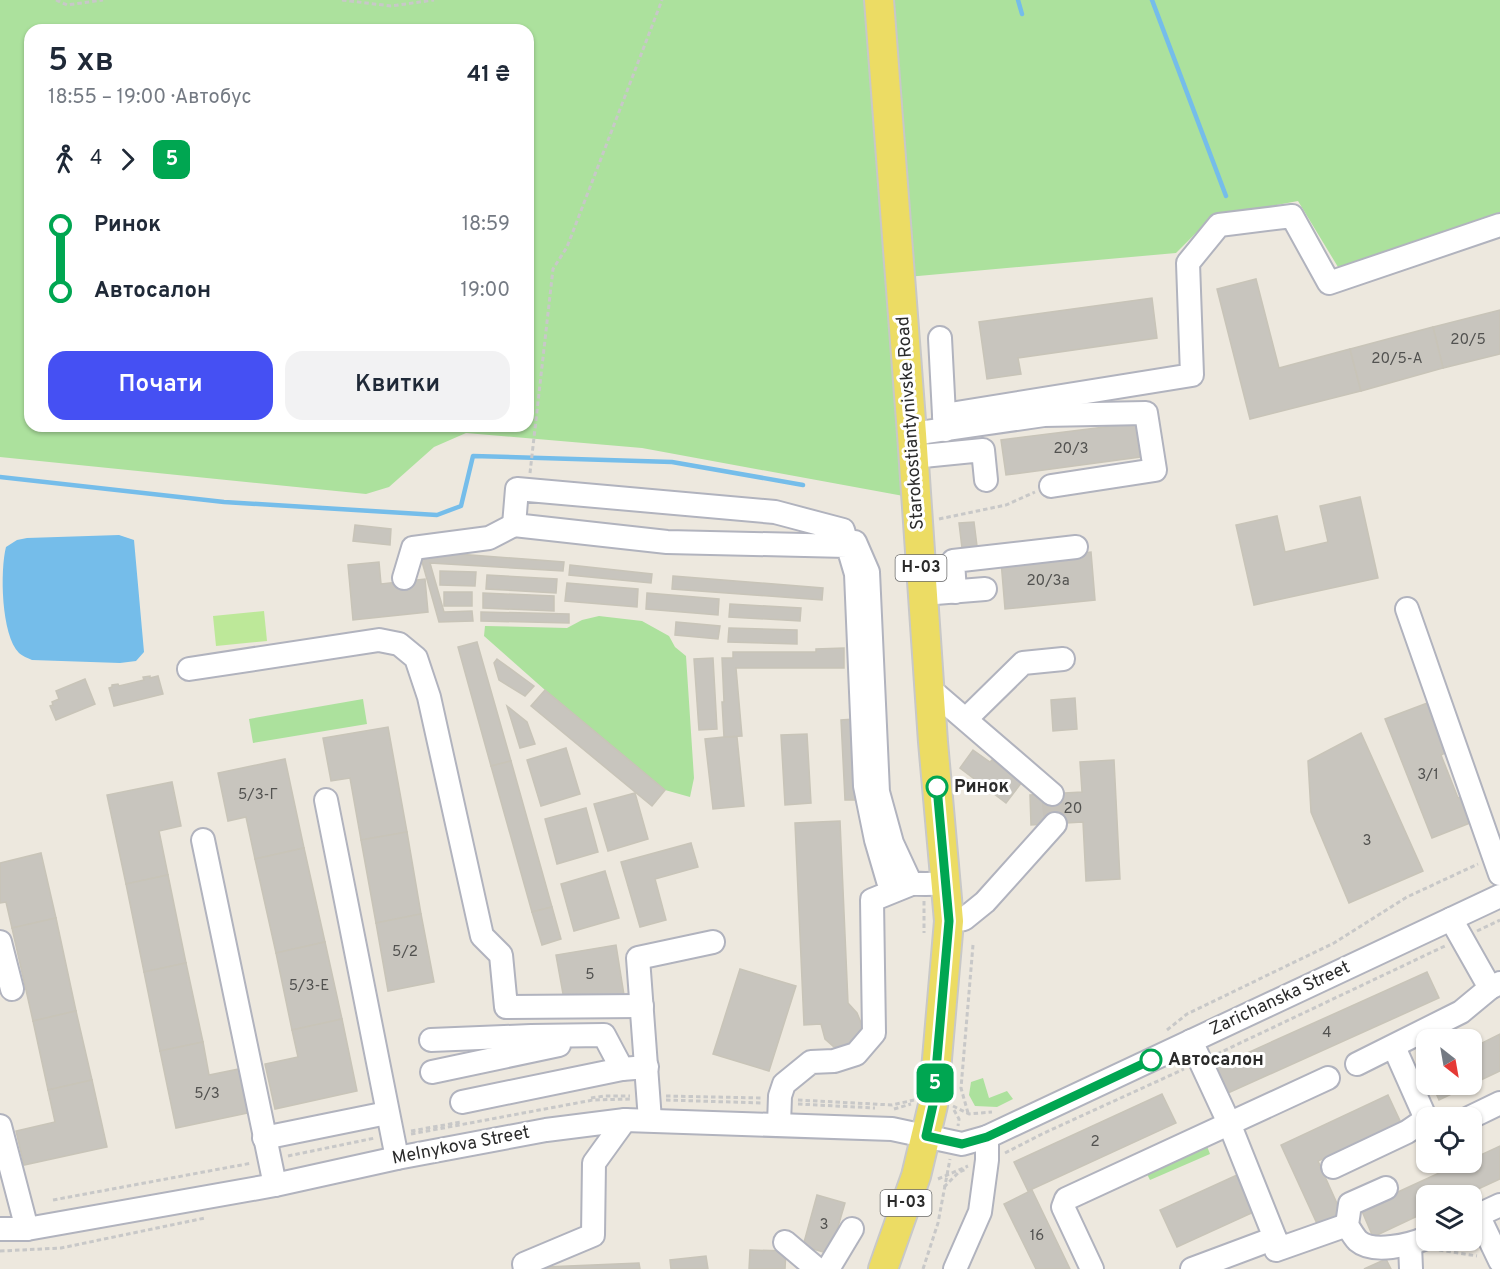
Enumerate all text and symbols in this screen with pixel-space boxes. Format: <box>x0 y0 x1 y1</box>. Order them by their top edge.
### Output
text: 5 хв <box>48 41 114 83</box>
text: 41 ₴ <box>467 62 510 89</box>
text: 18:55 – 19:00 · Автобус <box>48 85 252 111</box>
icon: walk <box>48 143 81 176</box>
icon: forward <box>111 143 144 176</box>
text: 4 <box>90 146 102 172</box>
text: 5 <box>165 146 178 173</box>
text: Ринок <box>94 212 161 239</box>
text: 18:59 <box>462 212 510 238</box>
text: Автосалон <box>94 278 211 305</box>
text: 19:00 <box>461 278 510 304</box>
street label: Starokostiantynivske Road <box>892 315 930 531</box>
house number: 20/5 <box>1450 331 1486 350</box>
house number: 20/5-А <box>1371 350 1423 369</box>
button: Почати <box>48 351 273 420</box>
button: Квитки <box>285 351 510 420</box>
house number: 20/3 <box>1053 440 1089 459</box>
road number: Н-03 <box>896 555 946 581</box>
house number: 20/3а <box>1026 572 1070 591</box>
house number: 3/1 <box>1417 766 1439 785</box>
marker: Ринок <box>926 776 948 798</box>
place label: Ринок <box>954 776 1009 799</box>
house number: 5/3-Г <box>238 786 278 805</box>
house number: 20 <box>1064 800 1082 819</box>
house number: 3 <box>1362 832 1372 851</box>
house number: 5/2 <box>392 943 418 962</box>
street label: Zarichanska Street <box>1206 956 1354 1042</box>
house number: 5 <box>585 966 595 985</box>
house number: 5/3-Е <box>289 977 329 996</box>
house number: 4 <box>1322 1024 1332 1043</box>
north arrow <box>1416 1029 1482 1095</box>
map controls <box>1416 1029 1482 1251</box>
marker: Автосалон <box>1140 1049 1162 1071</box>
place label: Автосалон <box>1168 1049 1264 1072</box>
line badge: 5 <box>916 1064 954 1102</box>
text: 5 <box>929 1070 941 1097</box>
house number: 5/3 <box>194 1085 220 1104</box>
button: locate <box>1416 1107 1482 1173</box>
street label: Melnykova Street <box>390 1121 532 1171</box>
house number: 2 <box>1090 1133 1100 1152</box>
button: layers <box>1416 1185 1482 1251</box>
road number: Н-03 <box>880 1190 932 1216</box>
house number: 3 <box>819 1216 829 1235</box>
house number: 16 <box>1030 1227 1044 1246</box>

